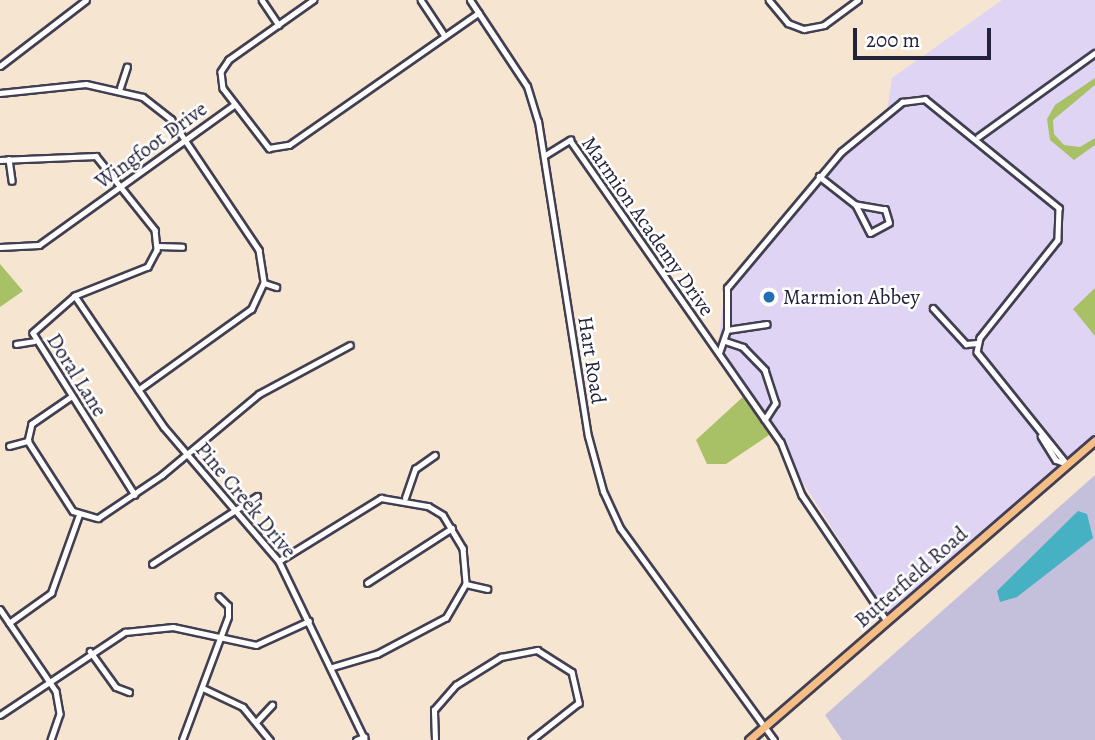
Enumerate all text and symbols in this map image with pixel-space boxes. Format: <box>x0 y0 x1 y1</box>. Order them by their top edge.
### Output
scale bar <box>857 14 995 58</box>
text: 200 m <box>866 26 920 54</box>
street label: Wingfoot Drive <box>90 96 212 194</box>
street label: Marmion Academy Drive <box>576 131 720 321</box>
place label: Marmion Abbey <box>783 284 920 310</box>
marker: Marmion Abbey <box>761 289 777 305</box>
street label: Hart Road <box>573 315 611 405</box>
street label: Doral Lane <box>42 329 112 421</box>
street label: Pine Creek Drive <box>190 437 302 563</box>
street label: Butterfield Road <box>849 521 973 633</box>

